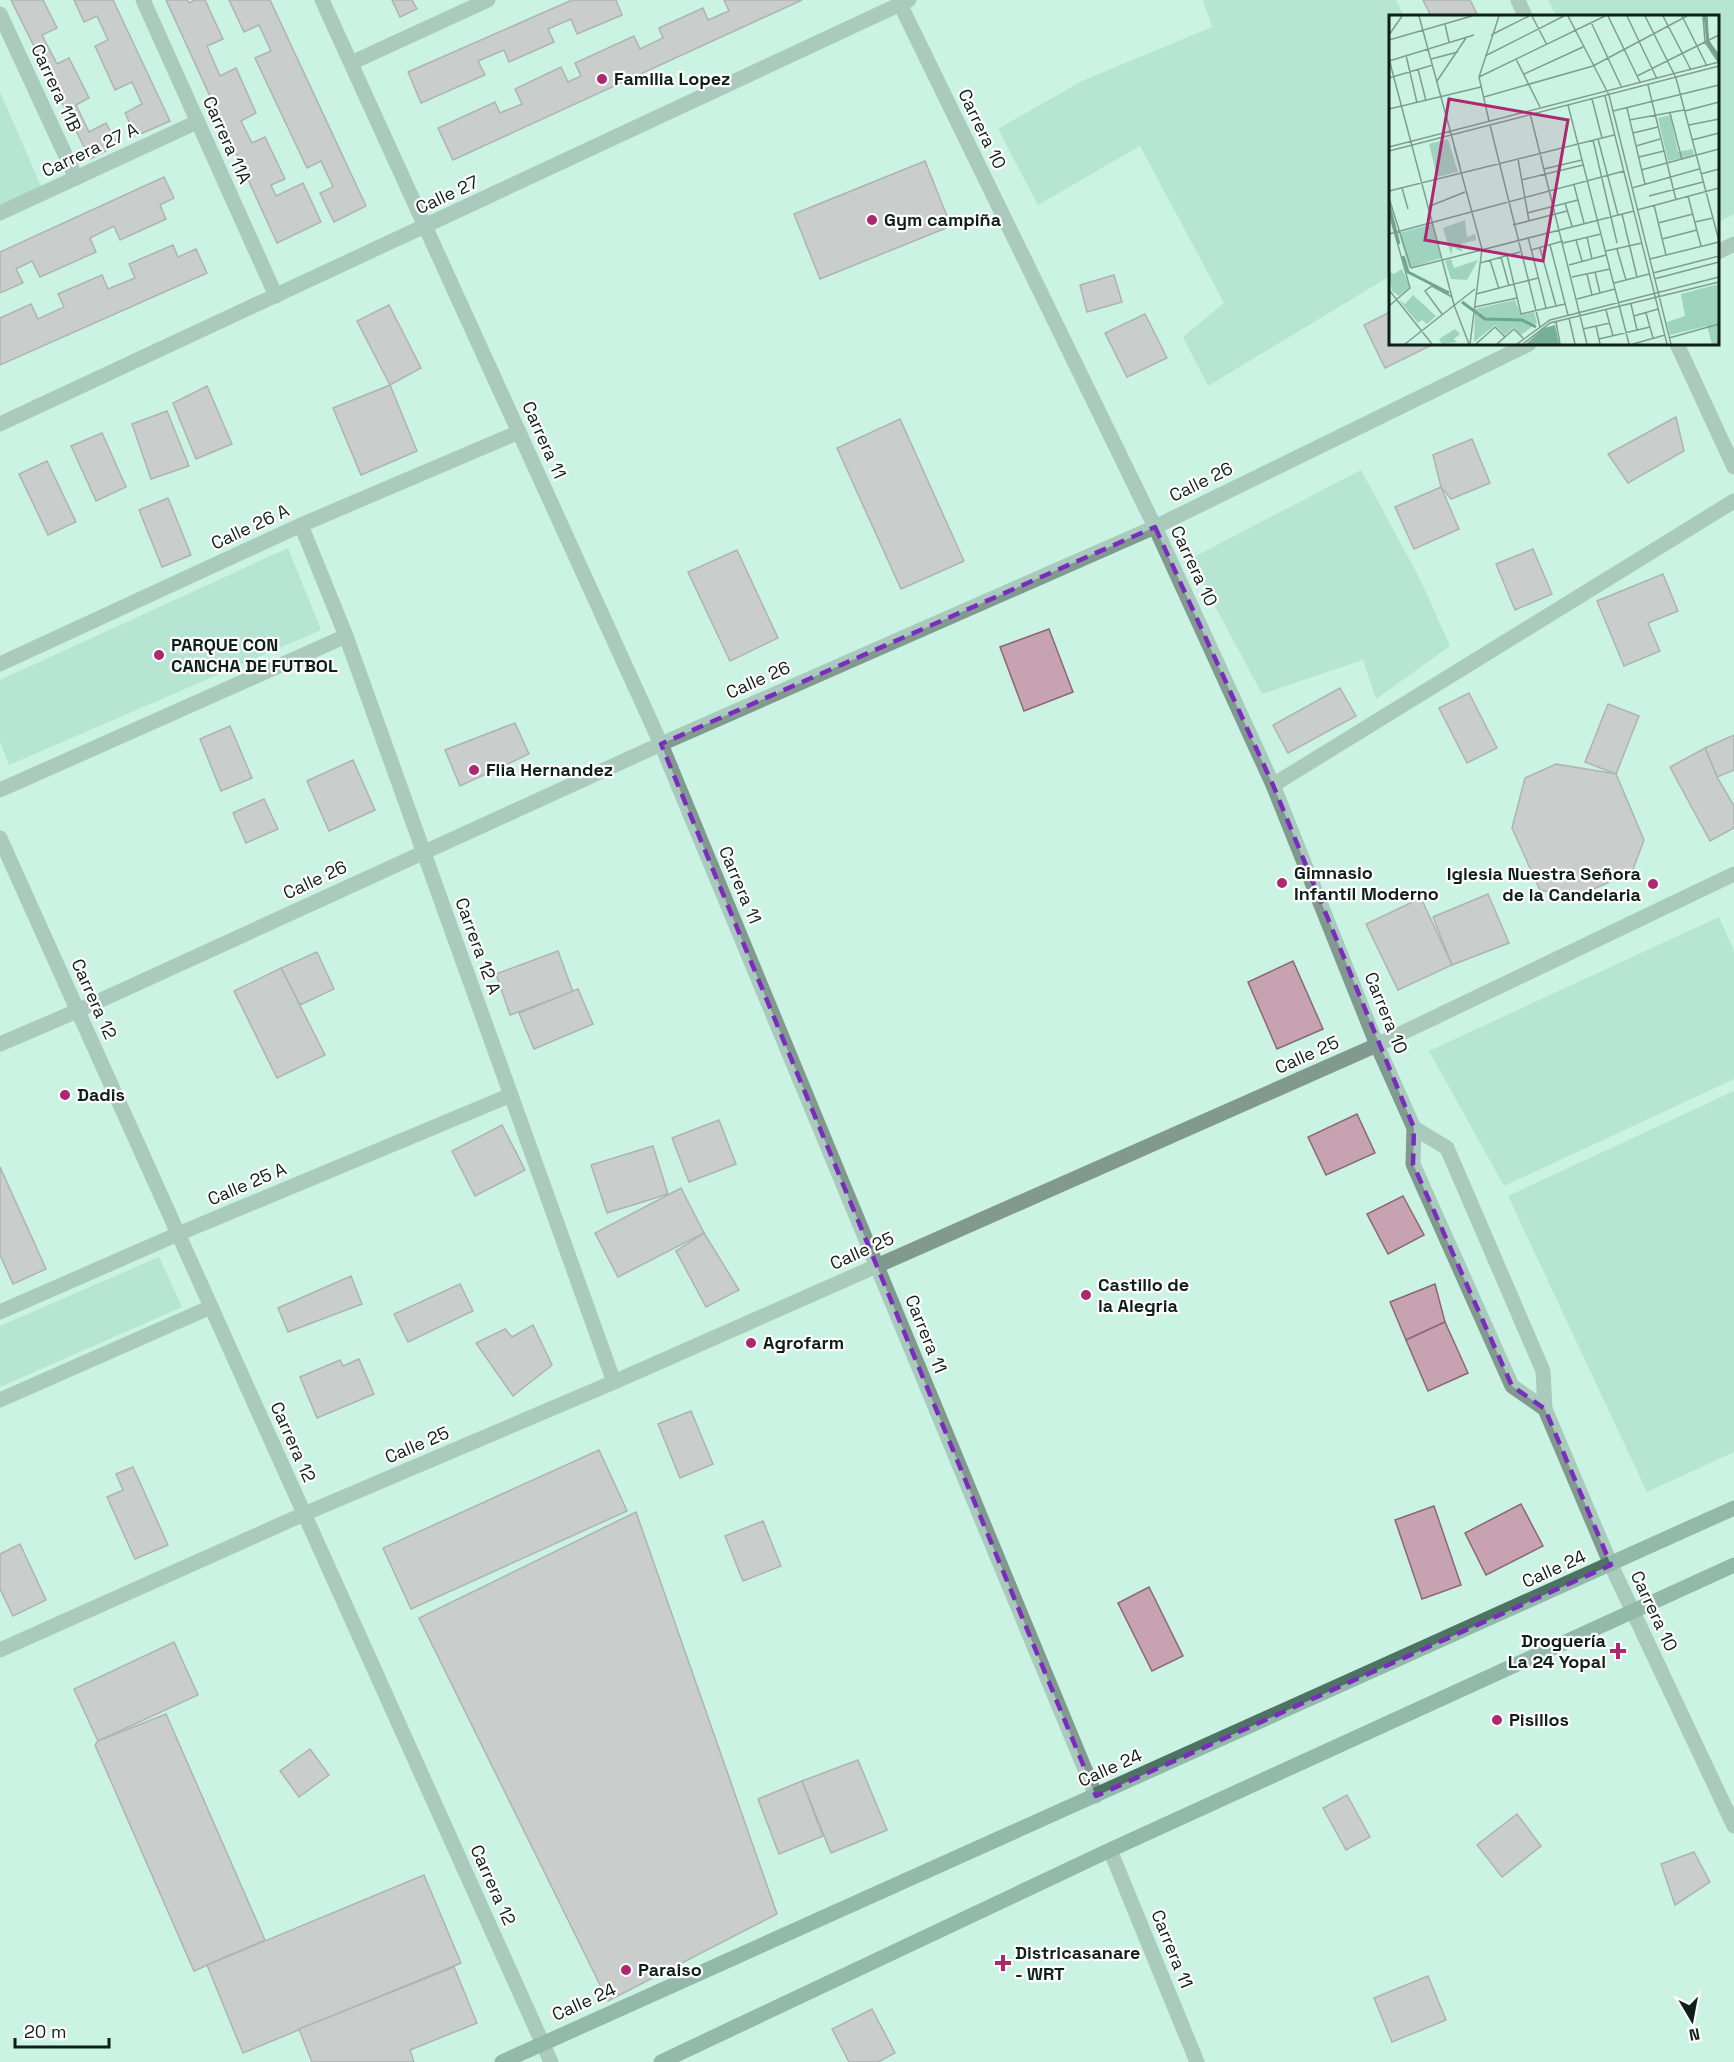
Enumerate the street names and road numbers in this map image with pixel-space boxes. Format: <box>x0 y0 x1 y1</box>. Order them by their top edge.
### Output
street label: Carrera 11B <box>26 40 87 135</box>
street label: Carrera 10 <box>953 85 1012 173</box>
street label: Carrera 11A <box>198 92 257 187</box>
street label: Carrera 27 A <box>38 117 142 182</box>
street label: Calle 27 <box>412 170 482 219</box>
street label: Carrera 11 <box>517 398 572 482</box>
street label: Calle 26 <box>1165 456 1236 507</box>
street label: Calle 26 A <box>207 498 293 555</box>
street label: Carrera 10 <box>1166 522 1223 610</box>
street label: Calle 26 <box>722 655 793 704</box>
street label: Carrera 11 <box>714 842 767 927</box>
street label: Calle 26 <box>279 855 350 904</box>
street label: Carrera 12 A <box>450 894 507 997</box>
street label: Carrera 12 <box>67 955 122 1043</box>
street label: Carrera 10 <box>1360 968 1413 1057</box>
street label: Calle 25 <box>1271 1030 1342 1079</box>
street label: Calle 25 A <box>204 1157 290 1210</box>
street label: Calle 25 <box>826 1226 897 1275</box>
street label: Carrera 11 <box>900 1291 953 1376</box>
street label: Carrera 12 <box>266 1398 321 1486</box>
street label: Calle 25 <box>381 1421 452 1468</box>
street label: Calle 24 <box>1518 1544 1589 1593</box>
street label: Carrera 10 <box>1626 1567 1683 1655</box>
street label: Calle 24 <box>1074 1743 1145 1792</box>
street label: Carrera 12 <box>466 1841 521 1929</box>
street label: Carrera 11 <box>1146 1906 1199 1991</box>
street label: Calle 24 <box>548 1977 619 2026</box>

